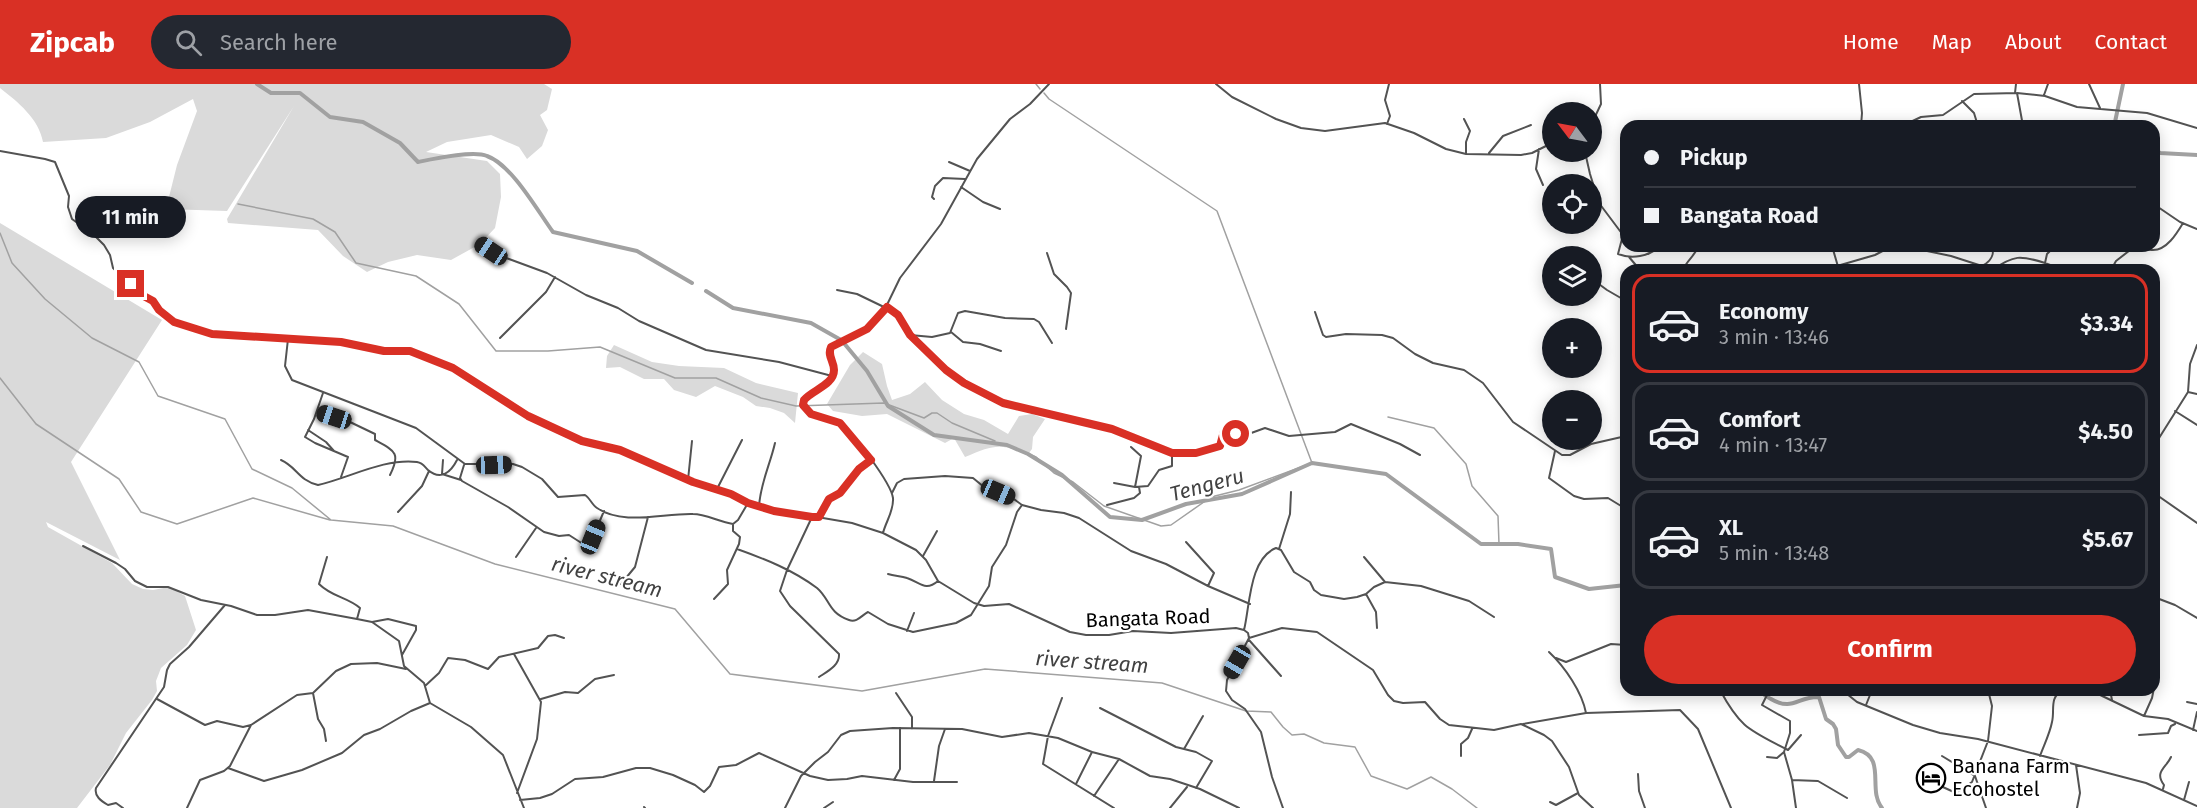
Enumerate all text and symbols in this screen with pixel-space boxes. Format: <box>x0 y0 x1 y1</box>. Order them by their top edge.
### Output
search box <box>151 15 571 69</box>
text: Zipcab <box>30 26 115 59</box>
icon: search <box>172 26 205 59</box>
text: Search here <box>220 29 338 56</box>
text: Home <box>1843 29 1899 55</box>
text: Map <box>1932 29 1972 55</box>
text: About <box>2005 29 2062 55</box>
text: Contact <box>2095 29 2167 55</box>
north arrow <box>1542 102 1602 162</box>
map controls <box>1542 102 1602 450</box>
text: Pickup <box>1680 144 1748 171</box>
button: locate <box>1542 174 1602 234</box>
callout: 11 min <box>76 197 186 239</box>
text: Bangata Road <box>1680 202 1819 229</box>
text: 11 min <box>102 205 159 229</box>
car <box>471 233 511 269</box>
button: layers <box>1542 246 1602 306</box>
route end <box>117 270 144 297</box>
icon: car <box>1647 297 1701 351</box>
text: Economy <box>1719 298 1808 325</box>
text: $3.34 <box>2080 310 2133 337</box>
button: + <box>1542 318 1602 378</box>
text: 3 min · 13:46 <box>1719 325 1829 349</box>
button: − <box>1542 390 1602 450</box>
car <box>314 403 354 431</box>
icon: car <box>1647 405 1701 459</box>
text: Comfort <box>1719 406 1800 433</box>
text: $4.50 <box>2078 418 2133 445</box>
route start <box>1222 420 1249 447</box>
text: 4 min · 13:47 <box>1719 433 1827 457</box>
car <box>476 455 512 475</box>
water label: Tengeru <box>1167 463 1247 507</box>
car <box>978 477 1018 507</box>
icon: car <box>1647 513 1701 567</box>
text: XL <box>1719 514 1743 541</box>
car <box>578 517 608 557</box>
text: $5.67 <box>2082 526 2133 553</box>
text: 5 min · 13:48 <box>1719 541 1829 565</box>
water label: river stream <box>549 551 665 603</box>
street label: Bangata Road <box>1085 604 1211 632</box>
button: Confirm <box>1644 615 2136 684</box>
car <box>1220 642 1254 682</box>
water label: river stream <box>1035 645 1149 679</box>
place label: Banana Farm Ecohostel <box>1952 754 2070 801</box>
hotel icon: Banana Farm Ecohostel <box>1915 762 1947 794</box>

